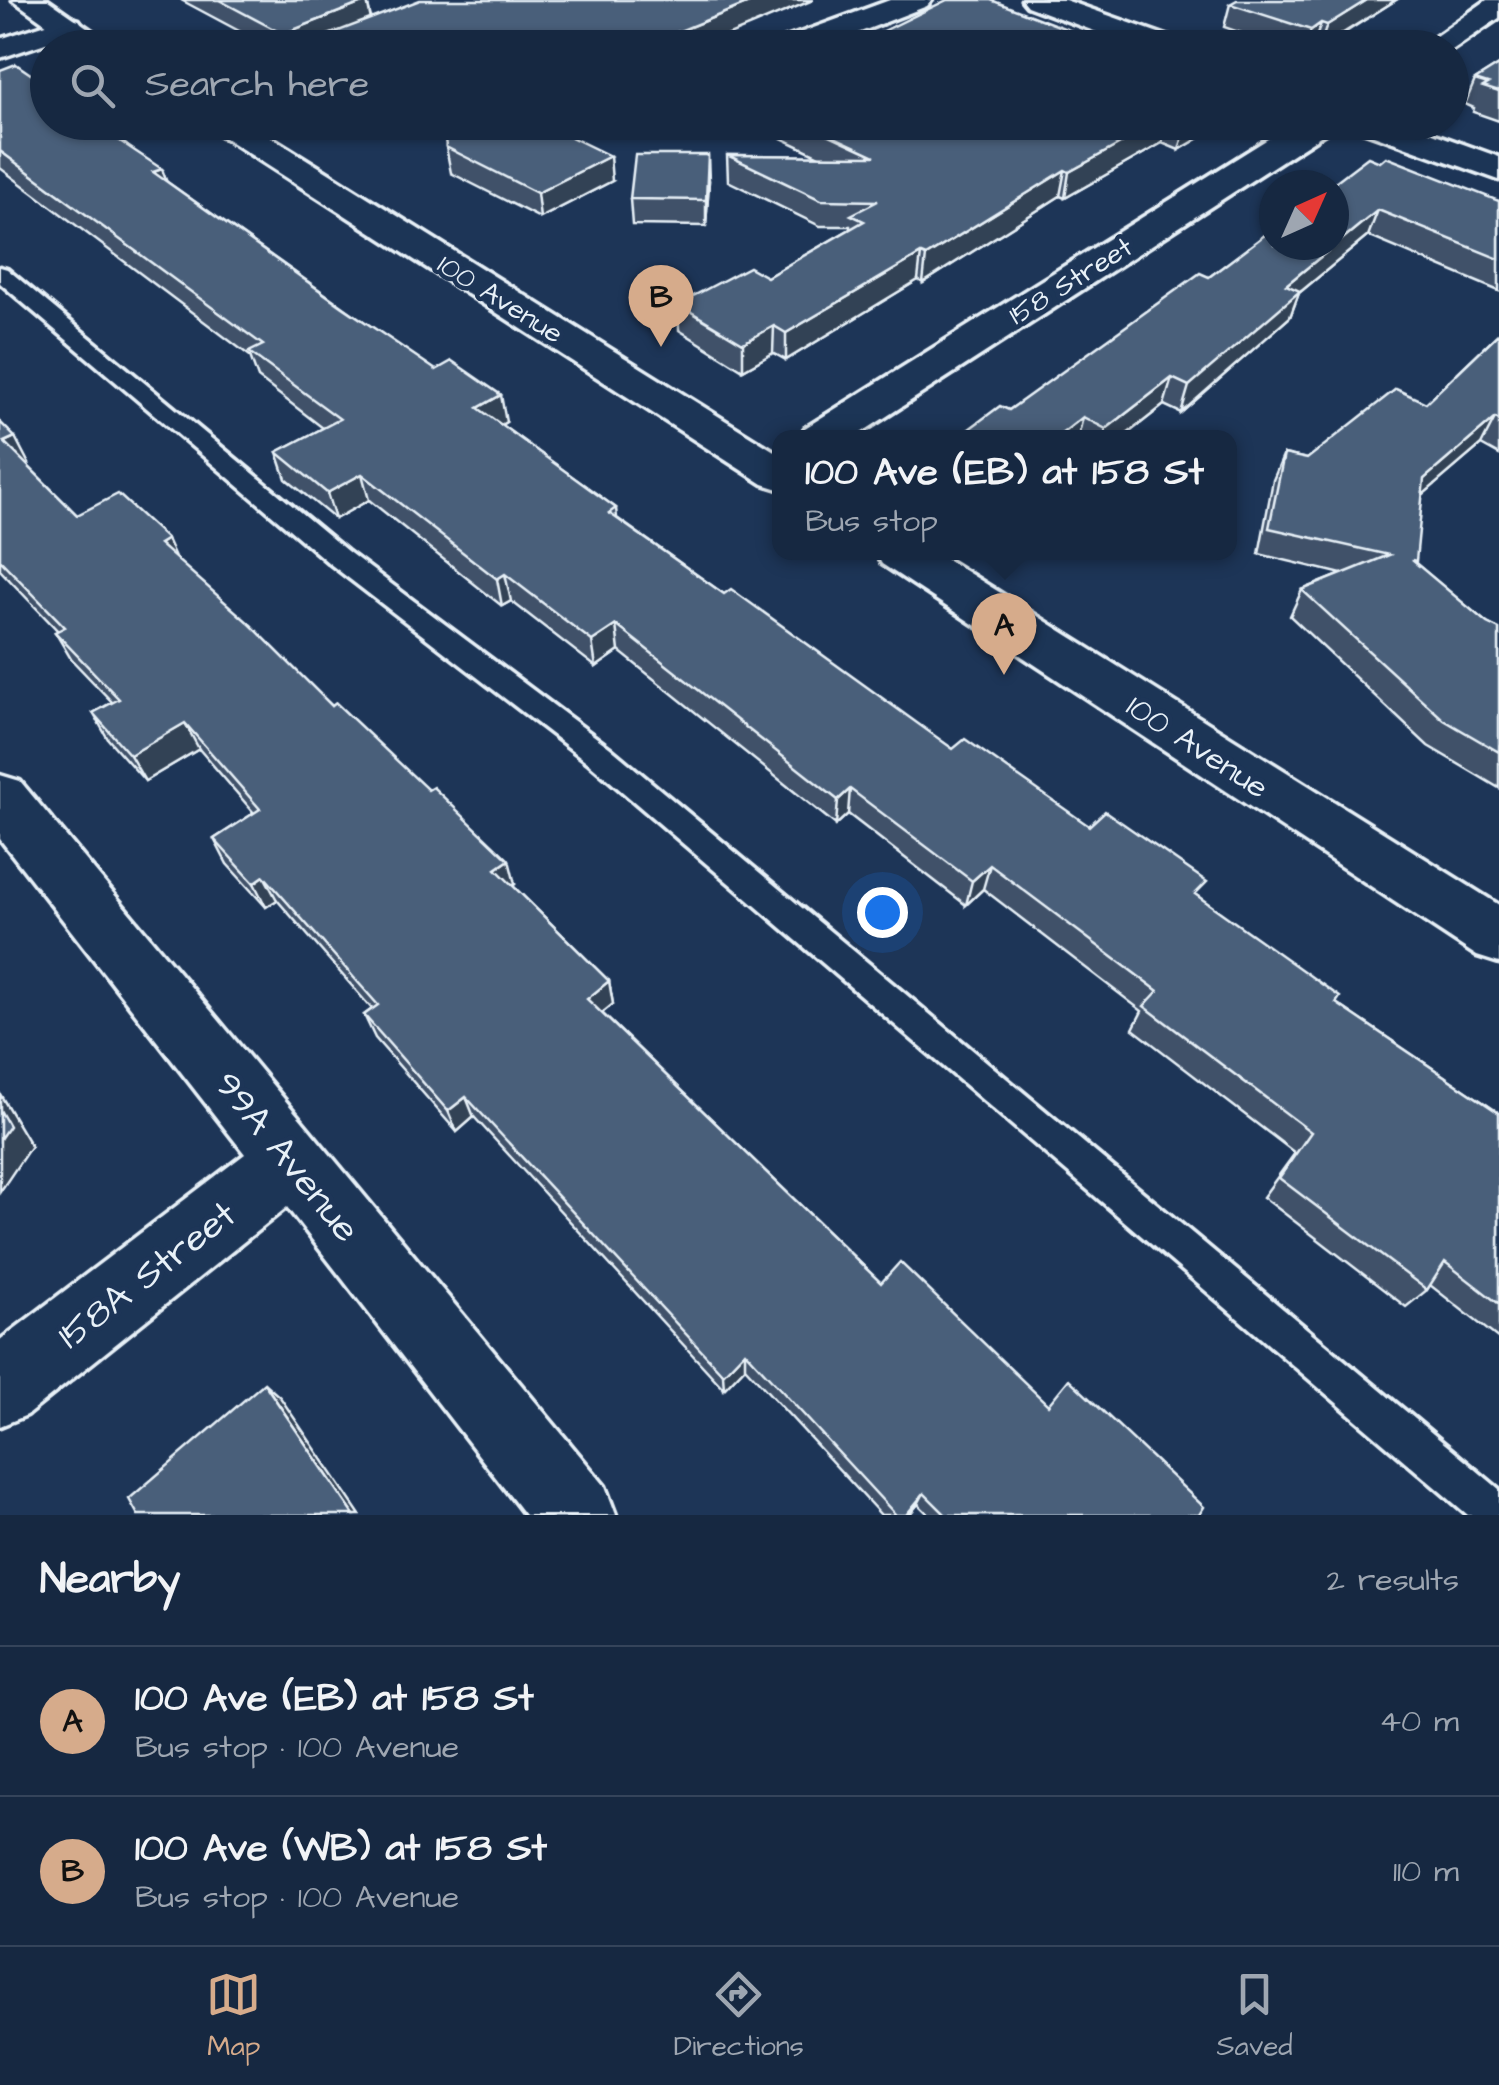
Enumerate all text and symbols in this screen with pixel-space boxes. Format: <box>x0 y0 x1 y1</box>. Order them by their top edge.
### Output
search box <box>30 30 1469 140</box>
icon: search <box>65 58 120 113</box>
text: Search here <box>145 59 369 111</box>
north arrow <box>1259 170 1349 260</box>
street label: 158 Street <box>1001 228 1141 335</box>
street label: 100 Avenue <box>430 245 570 353</box>
pin: B <box>628 264 694 347</box>
popup <box>772 430 1237 560</box>
text: 100 Ave (EB) at 158 St <box>805 447 1204 499</box>
text: Bus stop <box>805 499 938 544</box>
pin: A <box>972 592 1036 675</box>
street label: 100 Avenue <box>1117 684 1277 810</box>
your location <box>857 887 908 938</box>
street label: 99A Avenue <box>201 1061 372 1254</box>
street label: 158A Street <box>47 1189 247 1362</box>
text: Nearby <box>40 1551 180 1609</box>
text: 2 results <box>1327 1558 1459 1603</box>
text: 100 Ave (EB) at 158 St <box>135 1673 534 1725</box>
text: A <box>62 1699 83 1744</box>
text: 40 m <box>1379 1699 1459 1744</box>
text: Bus stop · 100 Avenue <box>135 1725 459 1770</box>
text: 100 Ave (WB) at 158 St <box>135 1823 547 1875</box>
text: B <box>61 1849 84 1894</box>
text: 110 m <box>1393 1849 1459 1894</box>
text: Bus stop · 100 Avenue <box>135 1875 459 1920</box>
tab: Map <box>206 1967 261 2066</box>
tab: Directions <box>674 1967 804 2066</box>
tab: Saved <box>1216 1967 1293 2066</box>

